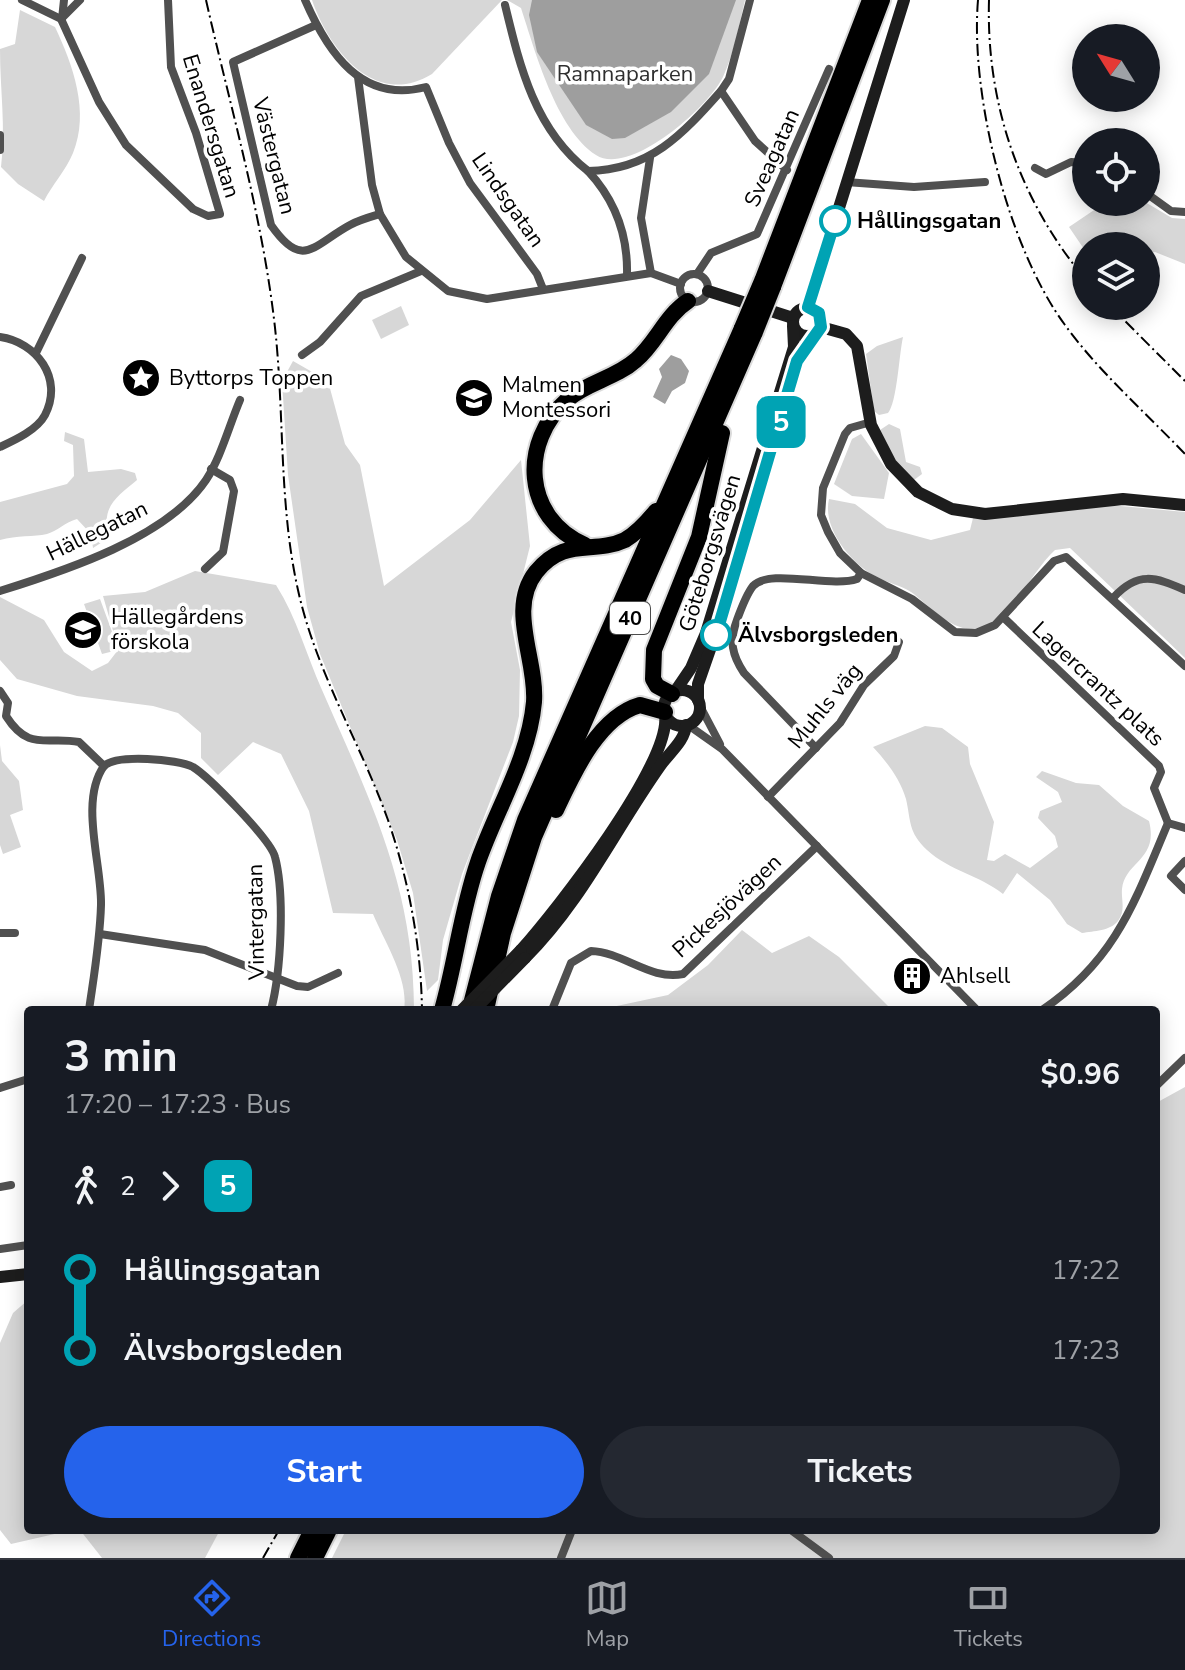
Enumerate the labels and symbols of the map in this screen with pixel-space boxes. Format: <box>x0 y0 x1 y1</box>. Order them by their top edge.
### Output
north arrow <box>1072 24 1160 112</box>
street label: Enandersgatan <box>175 50 247 202</box>
park label: Ramnaparken <box>557 59 693 89</box>
street label: Västergatan <box>245 93 303 218</box>
street label: Sveagatan <box>737 104 807 212</box>
street label: Lindsgatan <box>464 147 552 253</box>
marker: Hållingsgatan <box>820 206 850 236</box>
place label: Hållingsgatan <box>857 206 1001 236</box>
place icon: Byttorps Toppen <box>120 357 162 399</box>
place label: Byttorps Toppen <box>169 363 333 393</box>
place label: Malmen Montessori <box>502 370 611 425</box>
school or university icon: Malmen Montessori <box>453 377 495 419</box>
line badge: 5 <box>755 396 807 448</box>
street label: Göteborgsvägen <box>672 471 748 635</box>
street label: Hällegatan <box>41 494 153 568</box>
place label: Hällegårdens förskola <box>111 602 244 657</box>
road number: 40 <box>610 602 650 634</box>
school or university icon: Hällegårdens förskola <box>62 609 104 651</box>
street label: Lagercrantz plats <box>1025 615 1171 753</box>
marker: Älvsborgsleden <box>701 620 731 650</box>
place label: Älvsborgsleden <box>738 620 898 650</box>
street label: Muhls väg <box>781 657 869 755</box>
street label: Pickesjövägen <box>666 848 788 964</box>
street label: Vintergatan <box>240 864 272 981</box>
building icon: Ahlsell <box>891 955 933 997</box>
place label: Ahlsell <box>940 961 1011 991</box>

